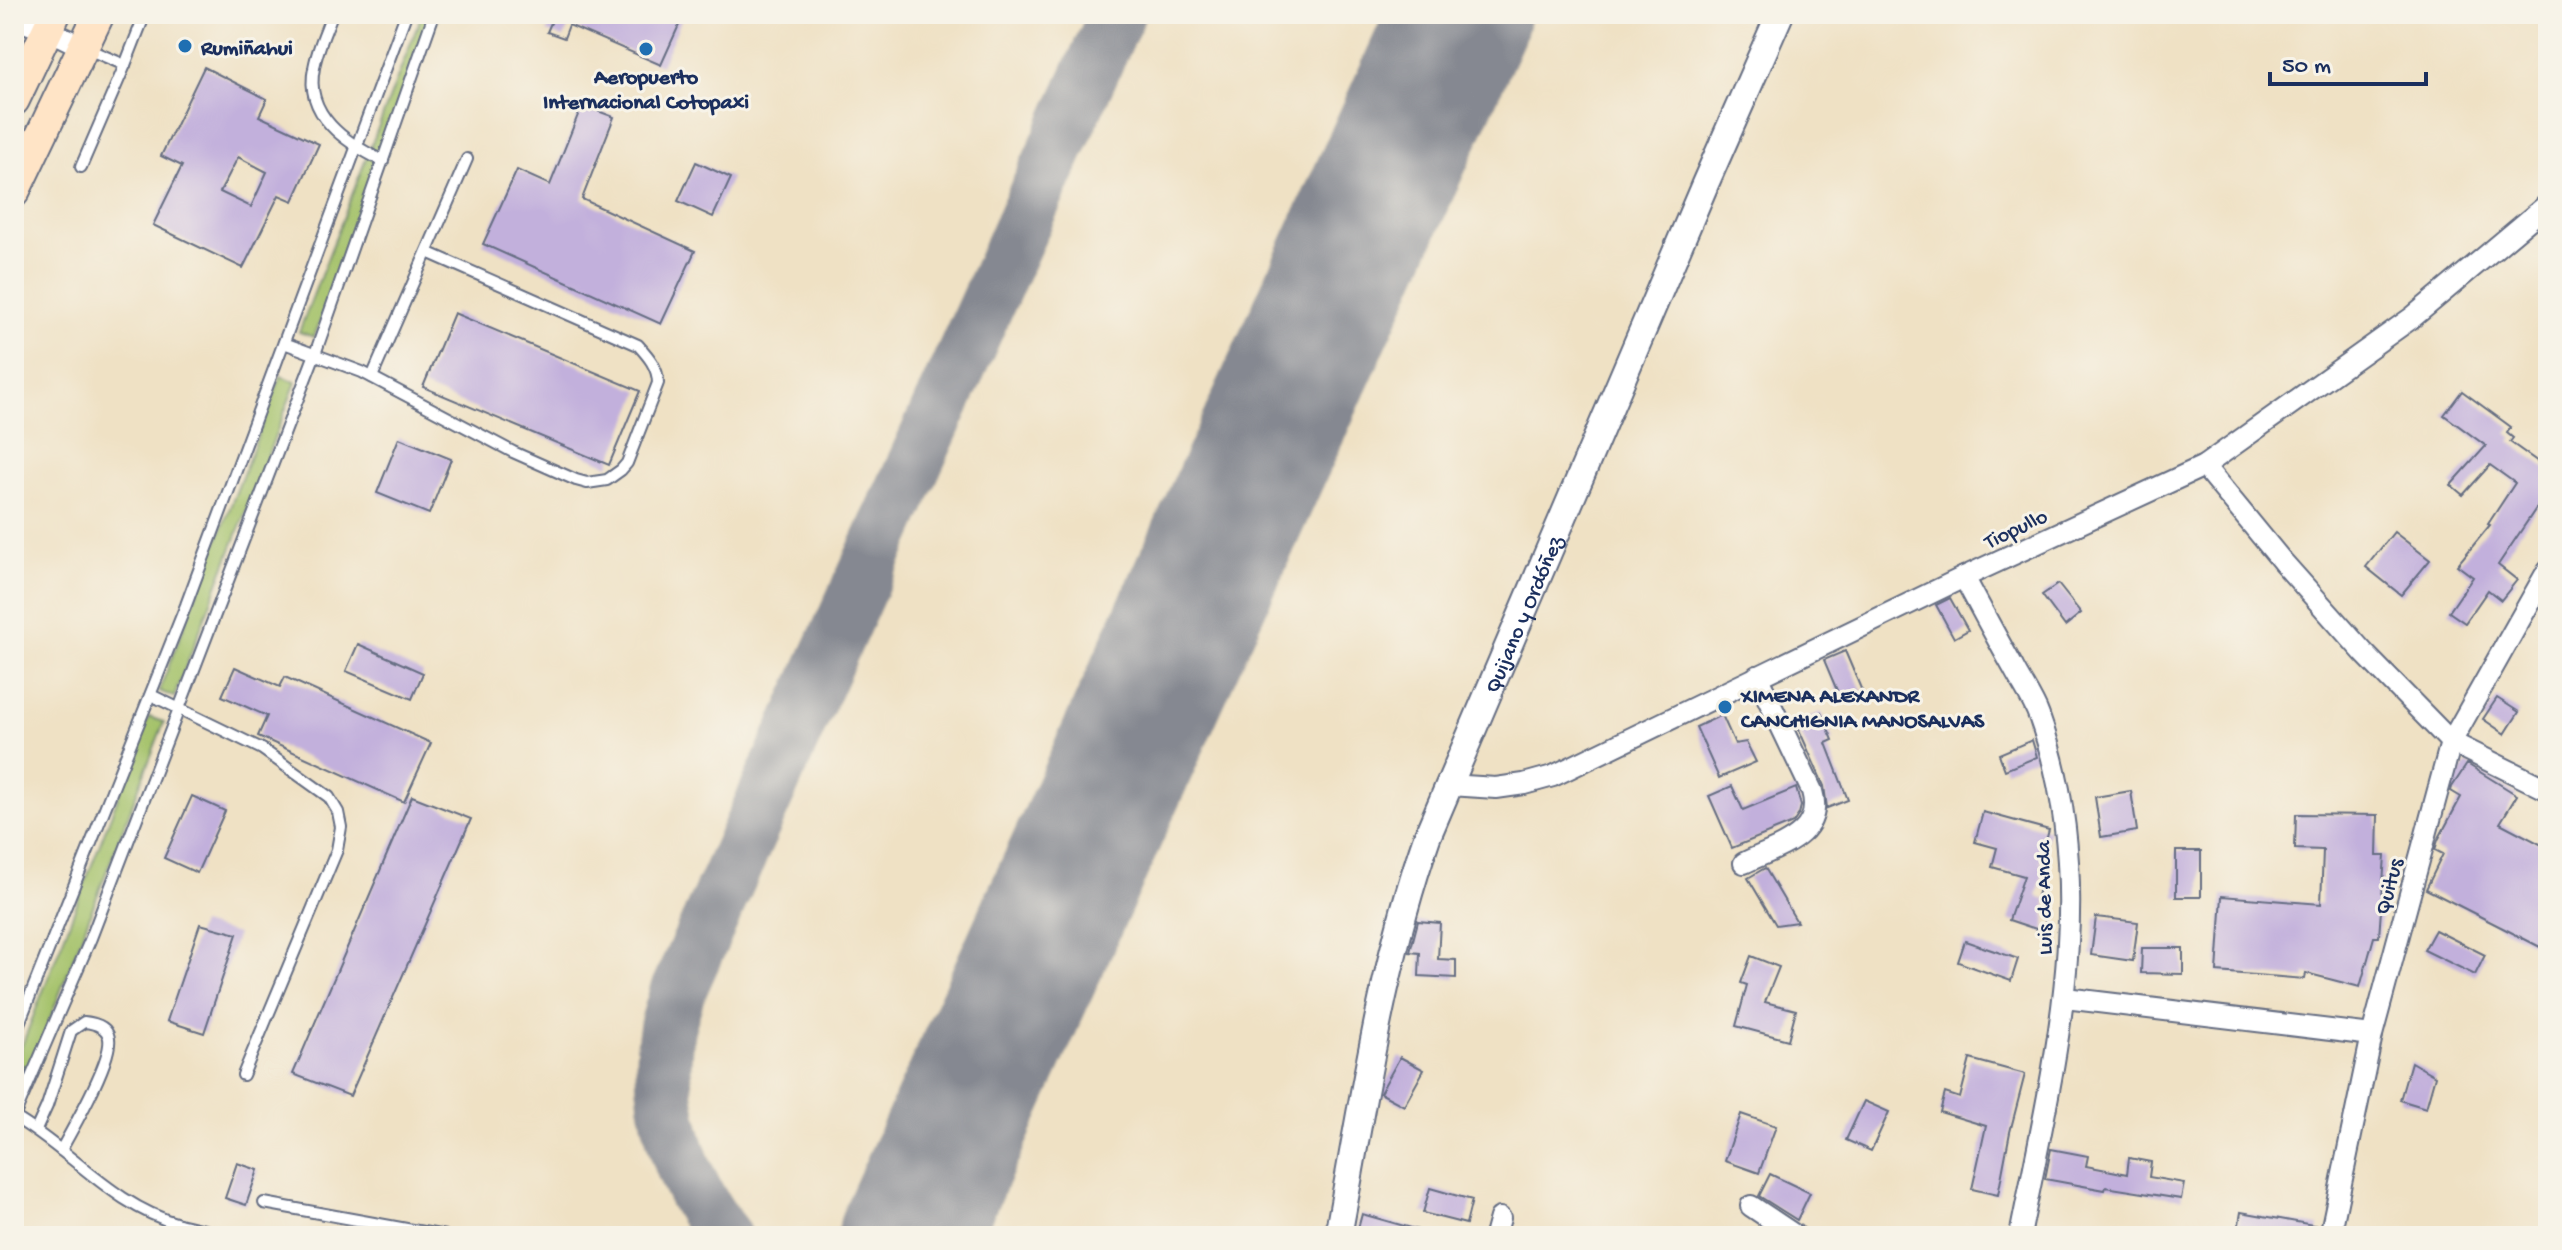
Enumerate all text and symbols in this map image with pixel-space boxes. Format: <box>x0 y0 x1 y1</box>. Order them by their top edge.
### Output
scale bar <box>2270 36 2426 86</box>
marker: Rumiñahui <box>176 37 194 55</box>
place label: Rumiñahui <box>200 37 293 63</box>
marker: Aeropuerto Internacional Cotopaxi <box>637 40 655 58</box>
text: 50 m <box>2282 53 2331 82</box>
place label: Aeropuerto Internacional Cotopaxi <box>543 66 749 117</box>
street label: Tiopullo <box>1979 505 2053 557</box>
street label: Quijano y Ordóñez <box>1481 531 1571 698</box>
place label: XIMENA ALEXANDR CANCHIGNIA MANOSALVAS <box>1740 685 1985 736</box>
marker: XIMENA ALEXANDR CANCHIGNIA MANOSALVAS <box>1716 698 1734 716</box>
street label: Luis de Anda <box>2032 840 2060 955</box>
street label: Quitus <box>2371 855 2411 918</box>

